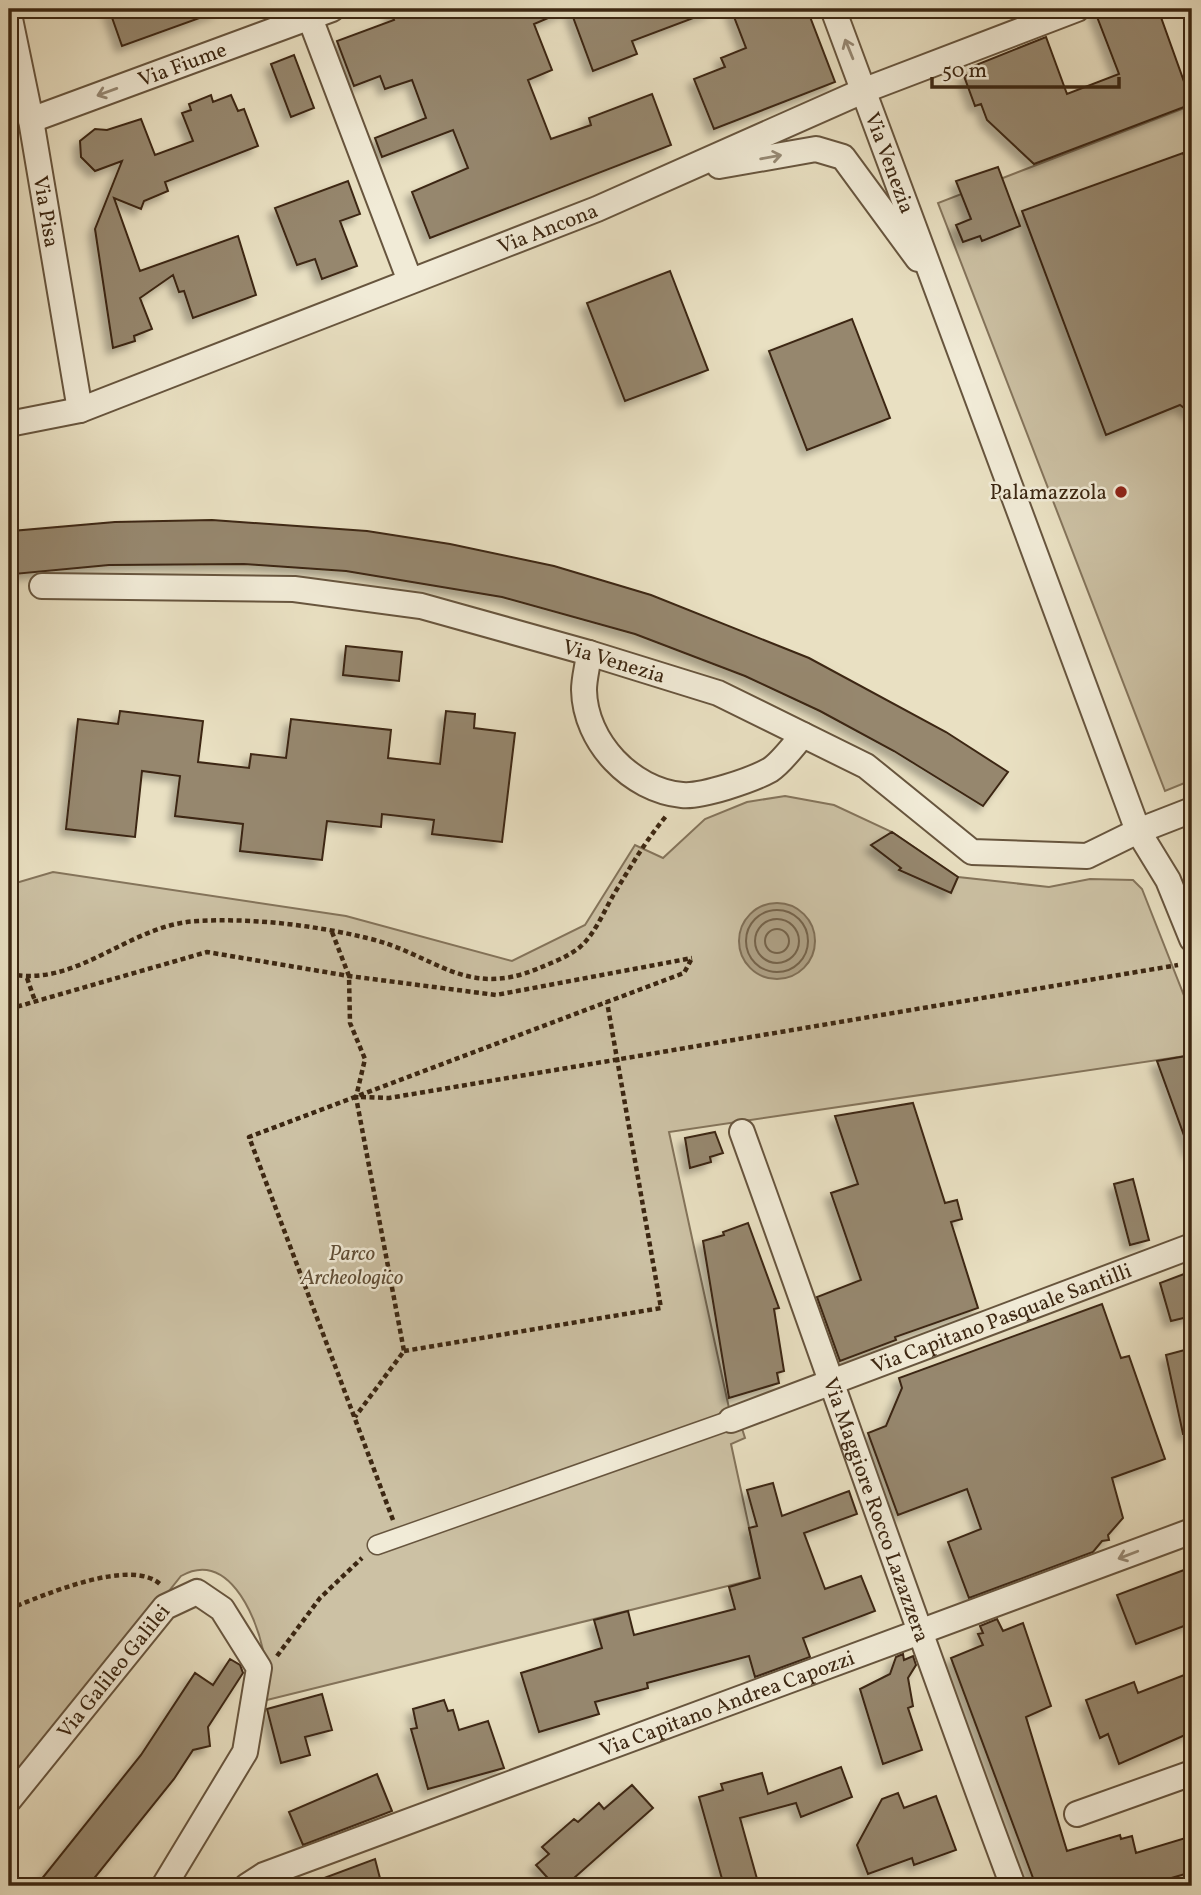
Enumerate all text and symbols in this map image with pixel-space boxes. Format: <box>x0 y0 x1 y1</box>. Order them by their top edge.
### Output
street label: Via Fiume <box>134 36 231 95</box>
one-way arrow <box>841 39 854 61</box>
scale bar <box>932 46 1119 90</box>
text: 50 m <box>942 57 987 86</box>
one-way arrow <box>96 87 118 99</box>
street label: Via Venezia <box>857 109 921 218</box>
one-way arrow <box>759 149 782 163</box>
street label: Via Pisa <box>25 174 65 250</box>
street label: Via Ancona <box>494 197 602 262</box>
place label: Palamazzola <box>990 479 1107 508</box>
marker: Palamazzola <box>1113 484 1129 500</box>
street label: Via Venezia <box>559 633 669 692</box>
park label: Parco Archeologico <box>300 1240 404 1293</box>
street label: Via Capitano Pasquale Santilli <box>868 1257 1136 1382</box>
street label: Via Maggiore Rocco Lazazzera <box>815 1374 936 1647</box>
one-way arrow <box>1118 1550 1140 1562</box>
street label: Via Galileo Galilei <box>51 1598 178 1745</box>
street label: Via Capitano Andrea Capozzi <box>596 1644 859 1765</box>

